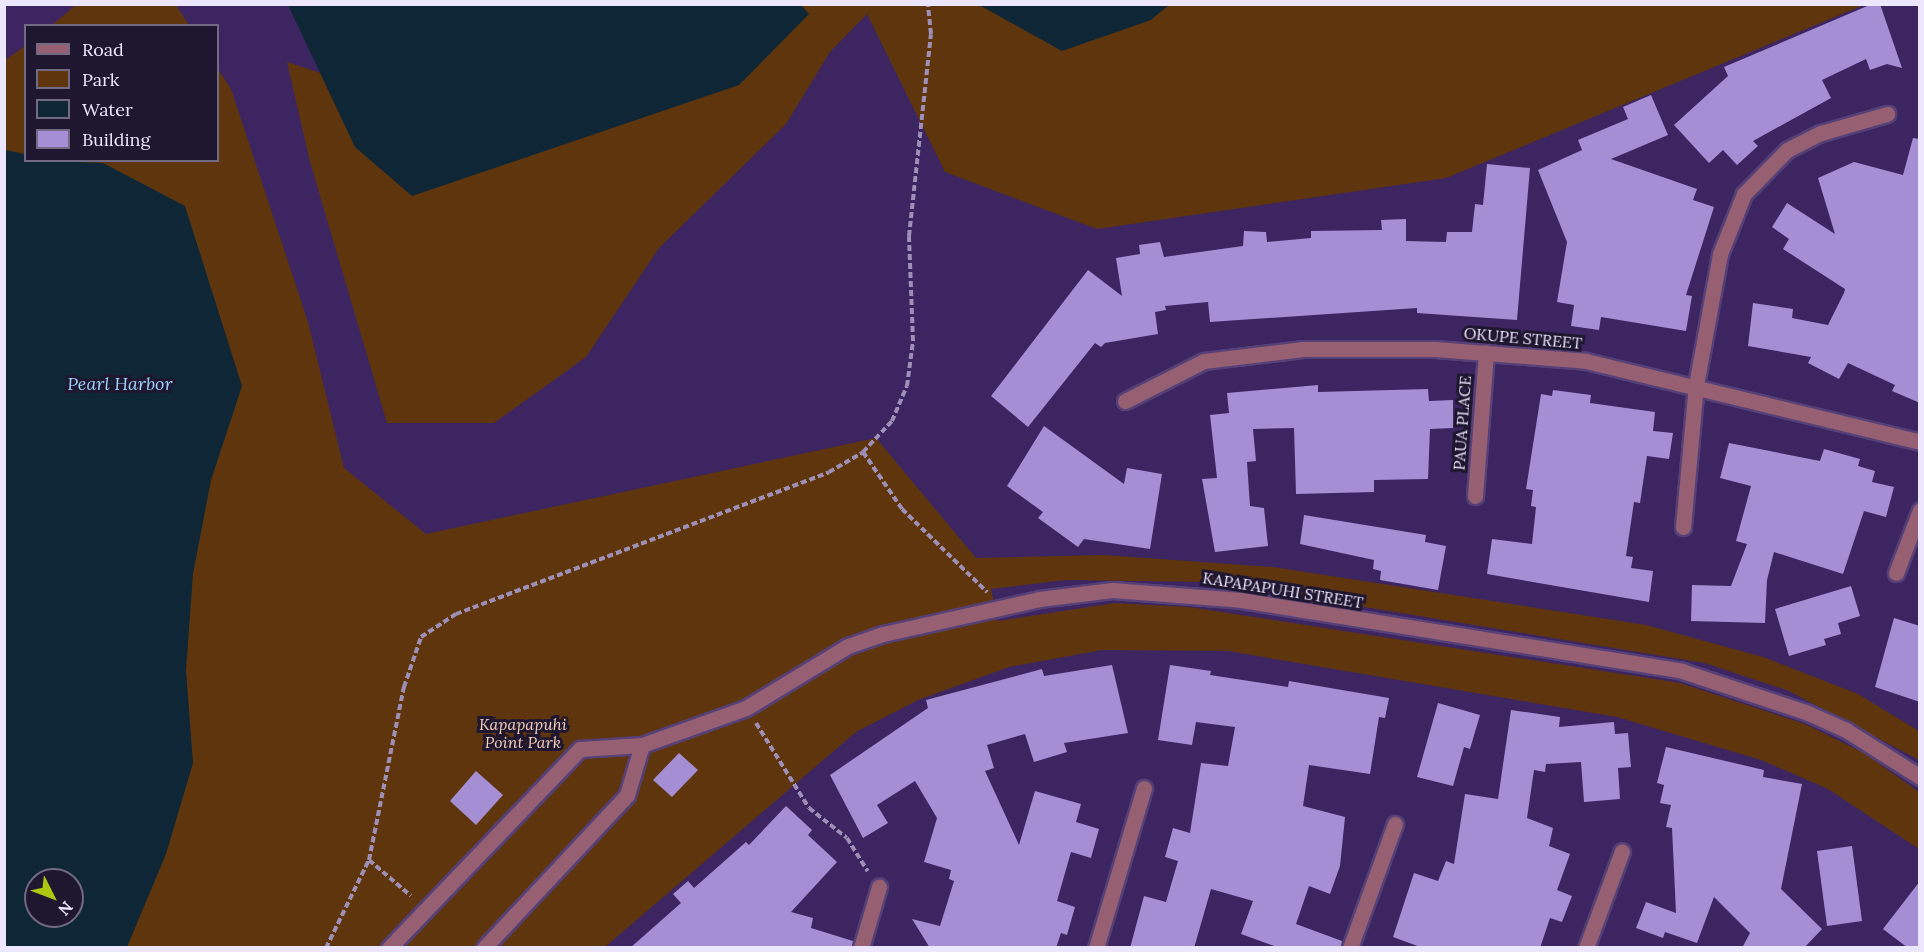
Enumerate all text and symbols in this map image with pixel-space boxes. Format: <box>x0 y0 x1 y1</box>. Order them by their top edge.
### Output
legend <box>24 24 219 162</box>
text: Road <box>82 38 124 61</box>
text: Park <box>82 68 119 91</box>
text: Water <box>82 98 133 121</box>
text: Building <box>82 128 150 151</box>
street label: OKUPE STREET <box>1463 323 1583 353</box>
water label: Pearl Harbor <box>67 373 173 395</box>
street label: PAUA PLACE <box>1449 375 1475 471</box>
street label: KAPAPAPUHI STREET <box>1201 568 1365 612</box>
park label: Kapapapuhi Point Park <box>479 714 567 752</box>
north arrow <box>24 868 84 928</box>
text: N <box>54 897 77 920</box>

